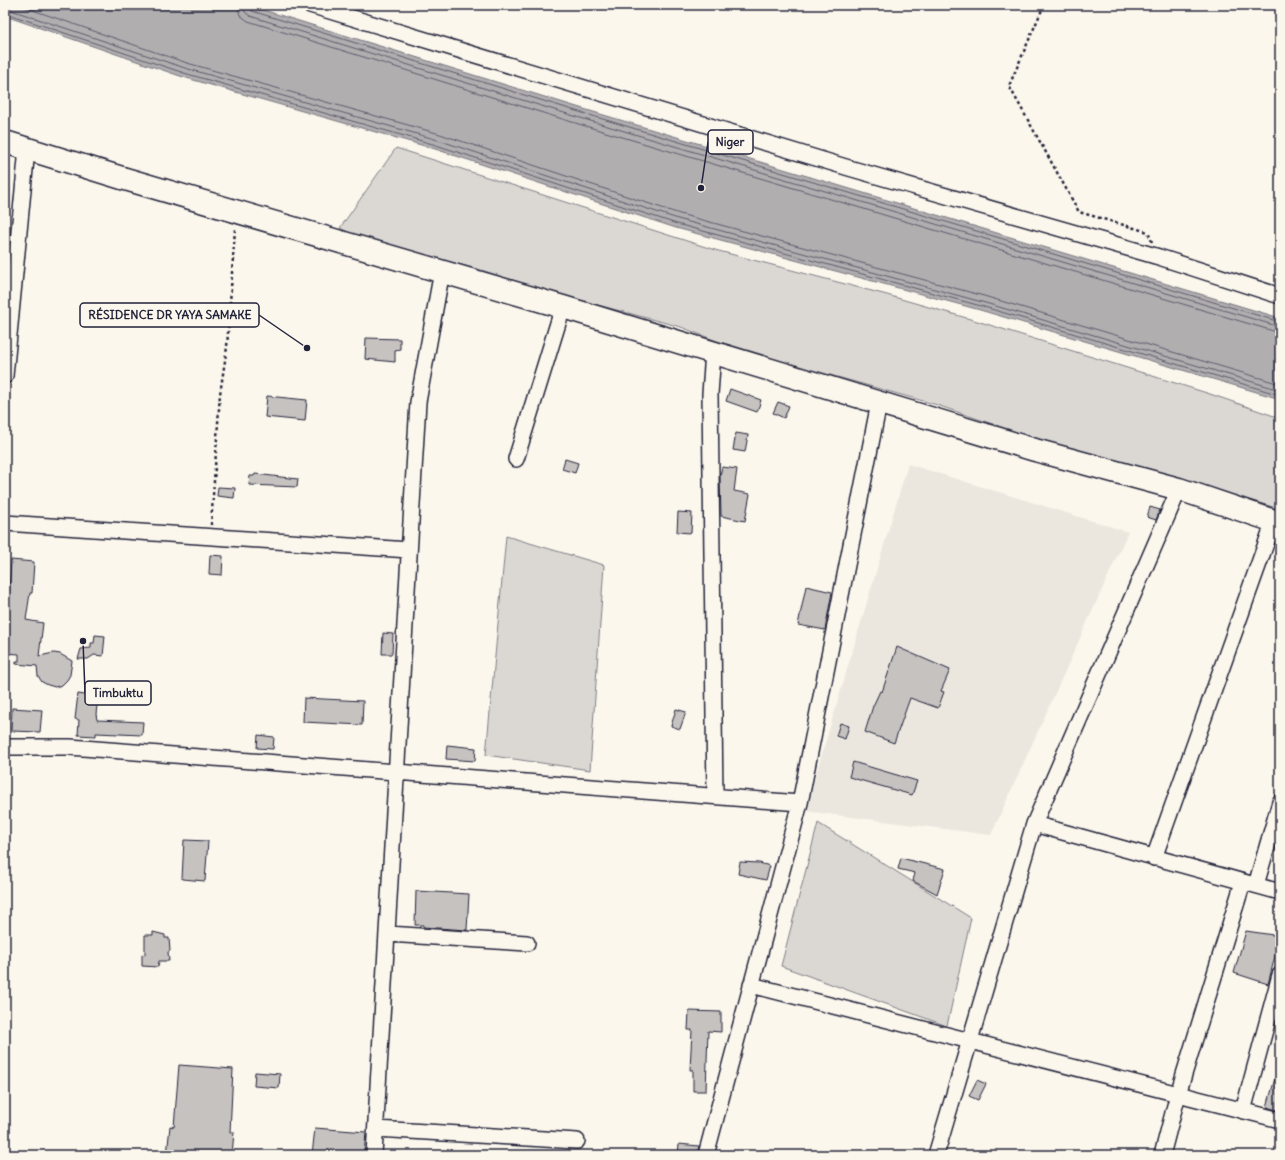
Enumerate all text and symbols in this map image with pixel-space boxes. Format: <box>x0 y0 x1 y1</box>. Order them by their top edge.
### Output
callout: Niger <box>708 130 753 154</box>
text: Niger <box>716 134 745 150</box>
callout: RÉSIDENCE DR YAYA SAMAKE <box>80 303 259 327</box>
text: RÉSIDENCE DR YAYA SAMAKE <box>88 307 252 322</box>
callout: Timbuktu <box>85 681 151 705</box>
text: Timbuktu <box>93 685 143 700</box>

